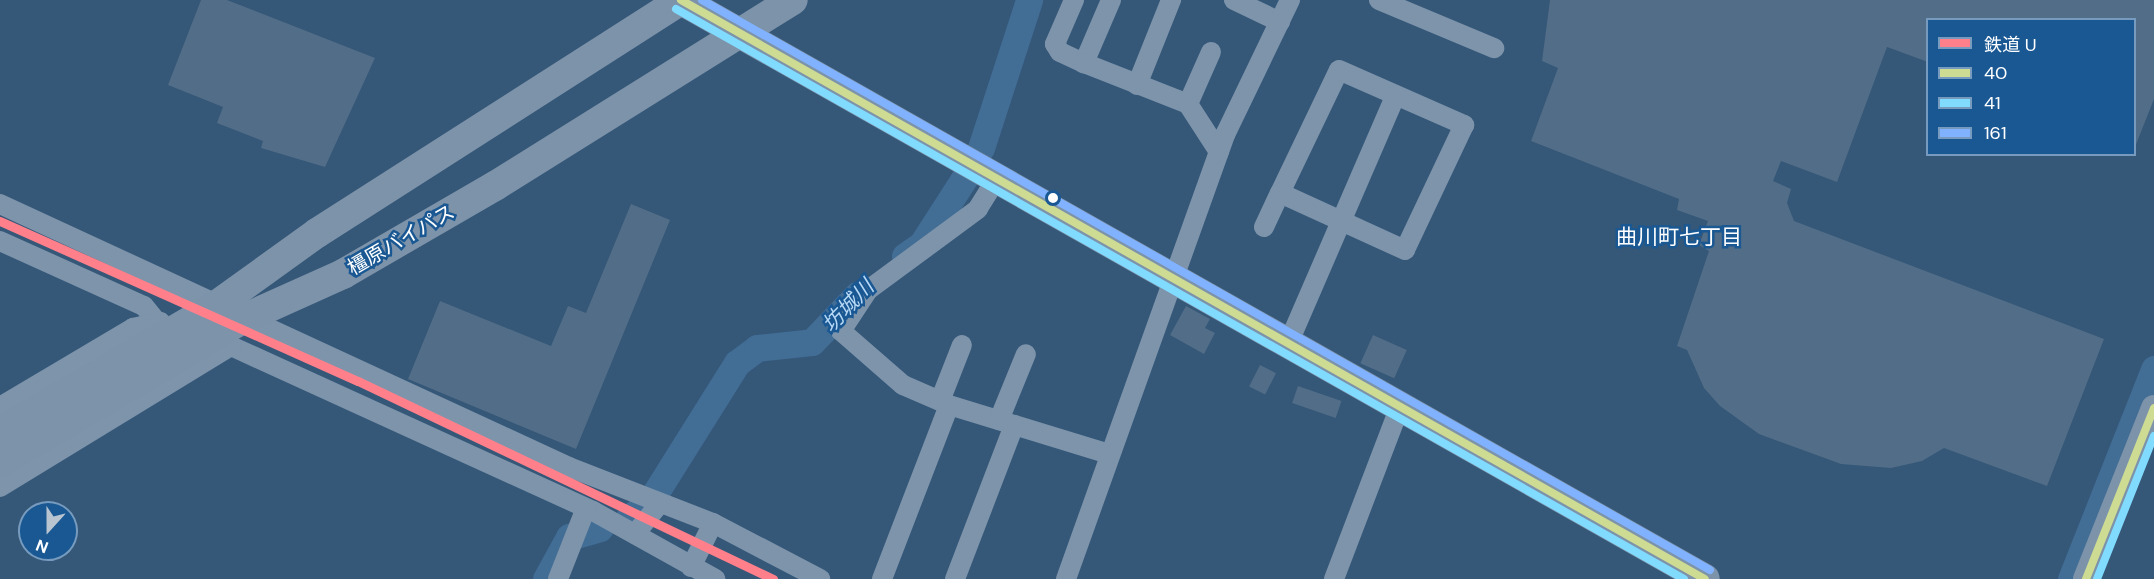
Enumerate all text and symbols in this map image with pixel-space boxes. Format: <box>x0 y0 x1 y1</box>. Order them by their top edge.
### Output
legend <box>1926 18 2136 156</box>
text: 鉄道 U <box>1984 33 2037 57</box>
text: 40 <box>1984 61 2007 85</box>
text: 41 <box>1984 91 2001 115</box>
text: 161 <box>1984 121 2007 145</box>
unlabelled marker <box>1047 192 1059 204</box>
street label: 橿原バイパス <box>343 200 459 280</box>
district label: 曲川町七丁目 <box>1616 224 1742 250</box>
water label: 坊城川 <box>817 275 879 337</box>
north arrow <box>18 501 78 561</box>
text: N <box>33 535 51 558</box>

